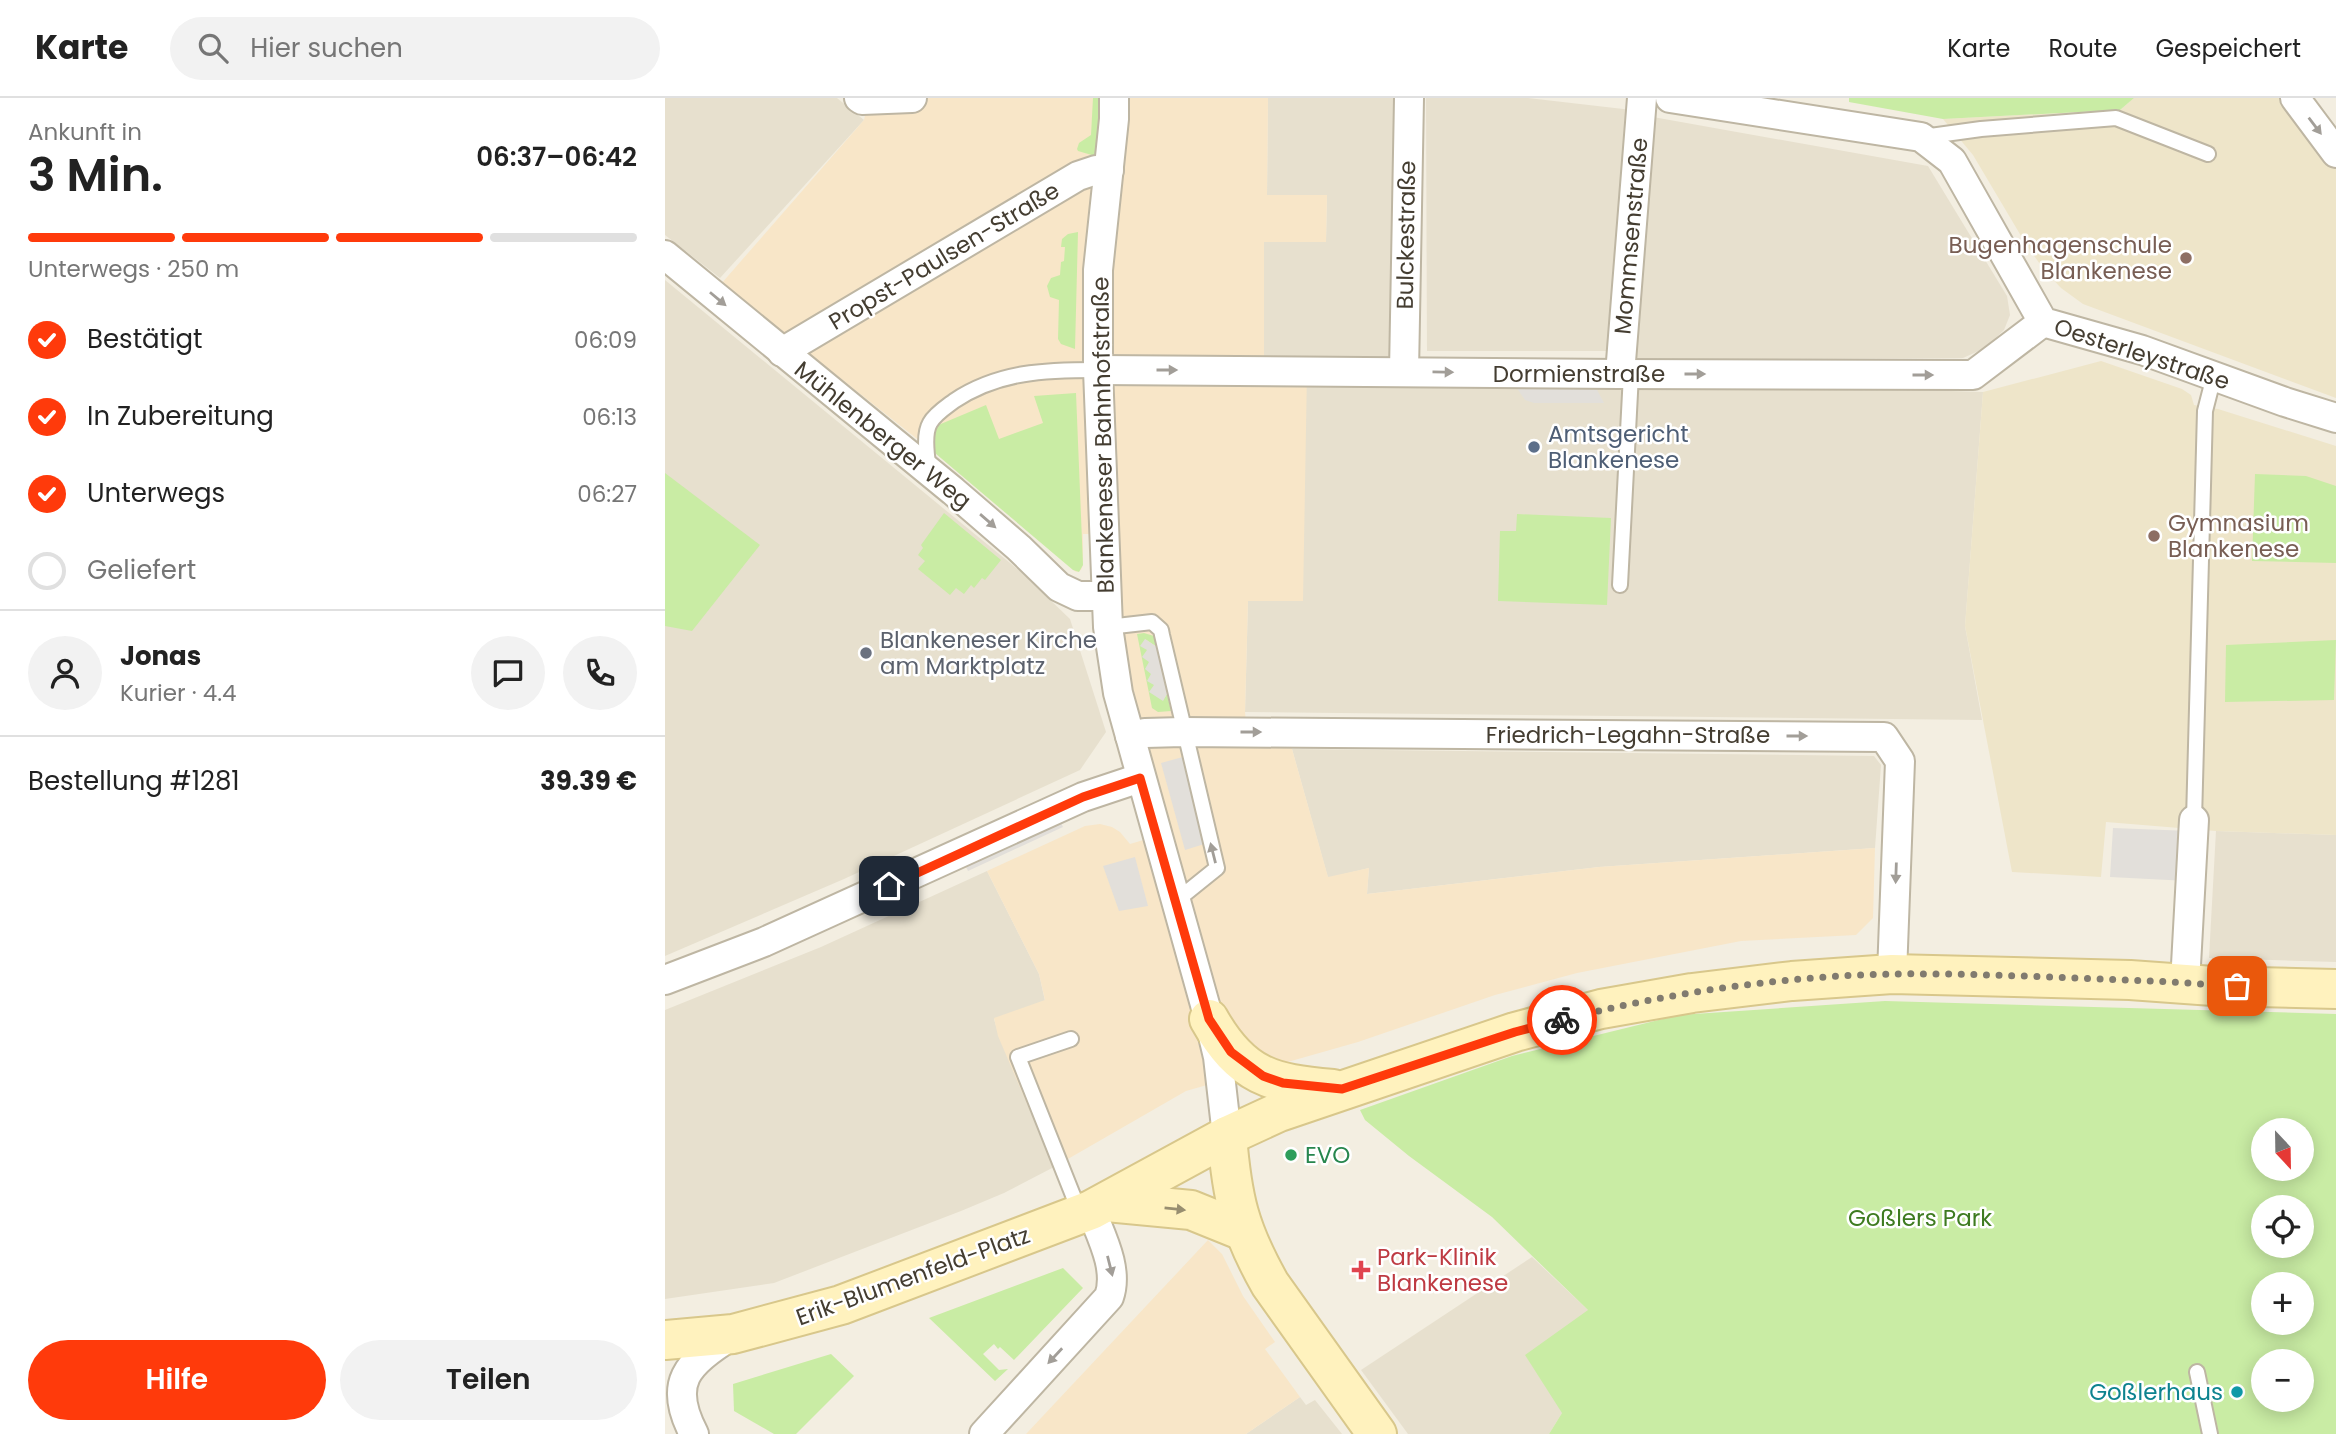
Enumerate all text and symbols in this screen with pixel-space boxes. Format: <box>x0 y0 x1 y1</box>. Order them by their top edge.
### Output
search box <box>170 17 660 80</box>
text: Karte <box>35 24 128 71</box>
icon: search <box>194 29 232 67</box>
text: Hier suchen <box>250 30 403 66</box>
text: Karte <box>1947 32 2010 65</box>
text: Route <box>2048 32 2117 65</box>
text: Gespeichert <box>2155 32 2301 65</box>
text: Ankunft in <box>28 116 142 148</box>
one-way arrow <box>2308 117 2322 135</box>
street label: Mommsenstraße <box>1606 136 1656 336</box>
text: 06:37–06:42 <box>476 139 637 175</box>
text: 3 Min. <box>28 143 163 207</box>
street label: Bulckestraße <box>1389 160 1423 310</box>
street label: Propst-Paulsen-Straße <box>823 174 1065 338</box>
place label: Bugenhagenschule Blankenese <box>1949 229 2172 287</box>
marker: Bugenhagenschule Blankenese <box>2178 250 2194 266</box>
text: Unterwegs · 250 m <box>28 253 239 285</box>
street label: Blankeneser Bahnhofstraße <box>1084 276 1122 594</box>
one-way arrow <box>709 291 726 306</box>
street label: Oesterleystraße <box>2050 311 2234 397</box>
icon: check <box>28 321 66 359</box>
text: Bestätigt <box>87 321 203 357</box>
text: 06:09 <box>574 324 637 356</box>
street label: Mühlenberger Weg <box>788 354 978 516</box>
street label: Dormienstraße <box>1493 358 1665 390</box>
one-way arrow <box>1156 364 1178 376</box>
one-way arrow <box>1432 366 1454 378</box>
one-way arrow <box>1684 368 1706 380</box>
one-way arrow <box>1912 369 1934 381</box>
icon: check <box>28 398 66 436</box>
text: In Zubereitung <box>87 398 274 434</box>
text: 06:13 <box>582 401 637 433</box>
place label: Amtsgericht Blankenese <box>1548 418 1689 476</box>
marker: Amtsgericht Blankenese <box>1526 439 1542 455</box>
icon: check <box>28 475 66 513</box>
text: Unterwegs <box>87 475 225 511</box>
text: 06:27 <box>577 478 637 510</box>
place label: Gymnasium Blankenese <box>2168 507 2309 565</box>
one-way arrow <box>979 513 996 528</box>
marker: Gymnasium Blankenese <box>2146 528 2162 544</box>
text: Geliefert <box>87 552 196 588</box>
place label: Blankeneser Kirche am Marktplatz <box>880 624 1097 682</box>
button: person <box>28 636 102 710</box>
button: chat <box>471 636 545 710</box>
button: phone <box>563 636 637 710</box>
text: Jonas <box>120 638 201 674</box>
marker: Blankeneser Kirche am Marktplatz <box>858 645 874 661</box>
text: Kurier · 4.4 <box>120 677 237 709</box>
street label: Friedrich-Legahn-Straße <box>1486 719 1770 751</box>
one-way arrow <box>1241 726 1263 738</box>
one-way arrow <box>1787 730 1809 742</box>
text: Bestellung #1281 <box>28 763 240 799</box>
text: 39.39 € <box>540 763 637 799</box>
one-way arrow <box>1207 841 1218 863</box>
pin <box>859 856 919 916</box>
one-way arrow <box>1890 862 1901 884</box>
icon: home <box>870 867 908 905</box>
pin <box>2207 956 2267 1016</box>
icon: bag <box>2218 967 2256 1005</box>
courier <box>1527 985 1597 1055</box>
icon: bike <box>1543 1001 1581 1039</box>
north arrow <box>2251 1118 2313 1181</box>
map controls <box>2251 1118 2314 1412</box>
place label: EVO <box>1305 1139 1350 1171</box>
marker: EVO <box>1283 1147 1299 1163</box>
button: locate <box>2251 1195 2314 1258</box>
park label: Goßlers Park <box>1848 1202 1992 1234</box>
one-way arrow <box>1165 1203 1187 1214</box>
street label: Erik-Blumenfeld-Platz <box>792 1219 1034 1333</box>
place label: Park-Klinik Blankenese <box>1377 1241 1508 1299</box>
one-way arrow <box>1105 1256 1116 1278</box>
marker: Park-Klinik Blankenese <box>1351 1260 1371 1280</box>
button: + <box>2251 1272 2314 1335</box>
button: Hilfe <box>28 1340 326 1420</box>
button: Teilen <box>340 1340 637 1420</box>
one-way arrow <box>1047 1347 1063 1364</box>
button: − <box>2251 1349 2314 1412</box>
place label: Goßlerhaus <box>2089 1376 2223 1408</box>
marker: Goßlerhaus <box>2229 1384 2245 1400</box>

